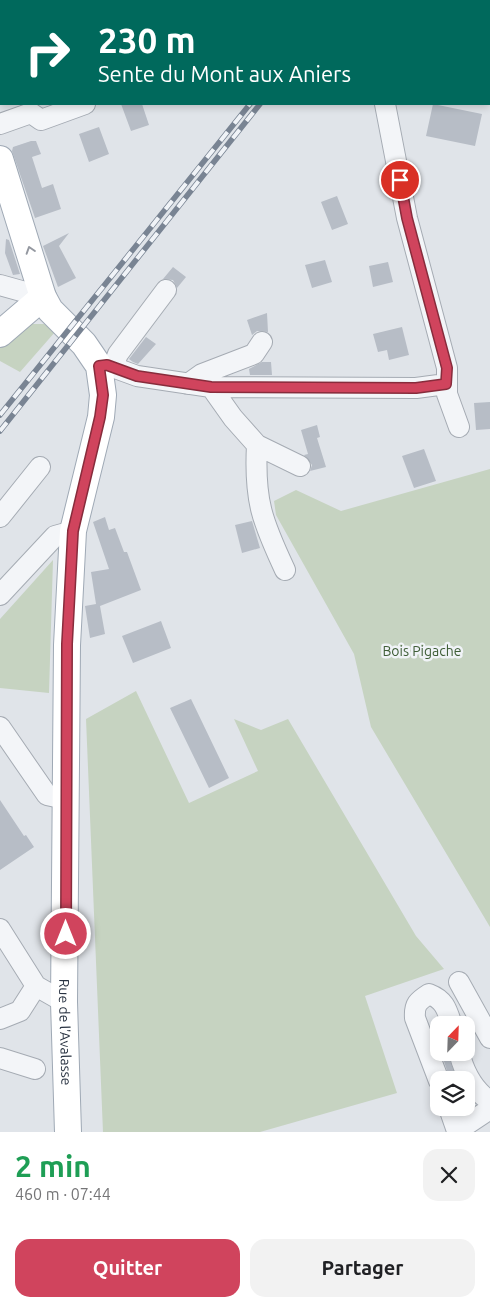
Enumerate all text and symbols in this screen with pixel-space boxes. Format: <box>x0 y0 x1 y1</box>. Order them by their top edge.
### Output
icon: right <box>15 20 80 85</box>
text: 230 m <box>98 20 196 60</box>
text: Sente du Mont aux Aniers <box>98 61 351 86</box>
pin <box>379 159 421 201</box>
icon: arrive <box>386 166 414 194</box>
one-way arrow <box>25 247 35 255</box>
park label: Bois Pigache <box>382 643 462 659</box>
position arrow <box>39 907 91 959</box>
street label: Rue de l'Avalasse <box>56 979 75 1086</box>
north arrow <box>430 1016 475 1061</box>
map controls <box>430 1016 475 1116</box>
button: layers <box>430 1071 475 1116</box>
text: 2 min <box>15 1149 91 1183</box>
button: close <box>423 1149 475 1201</box>
text: 460 m · 07:44 <box>15 1185 111 1203</box>
button: Quitter <box>15 1239 240 1297</box>
button: Partager <box>250 1239 475 1297</box>

